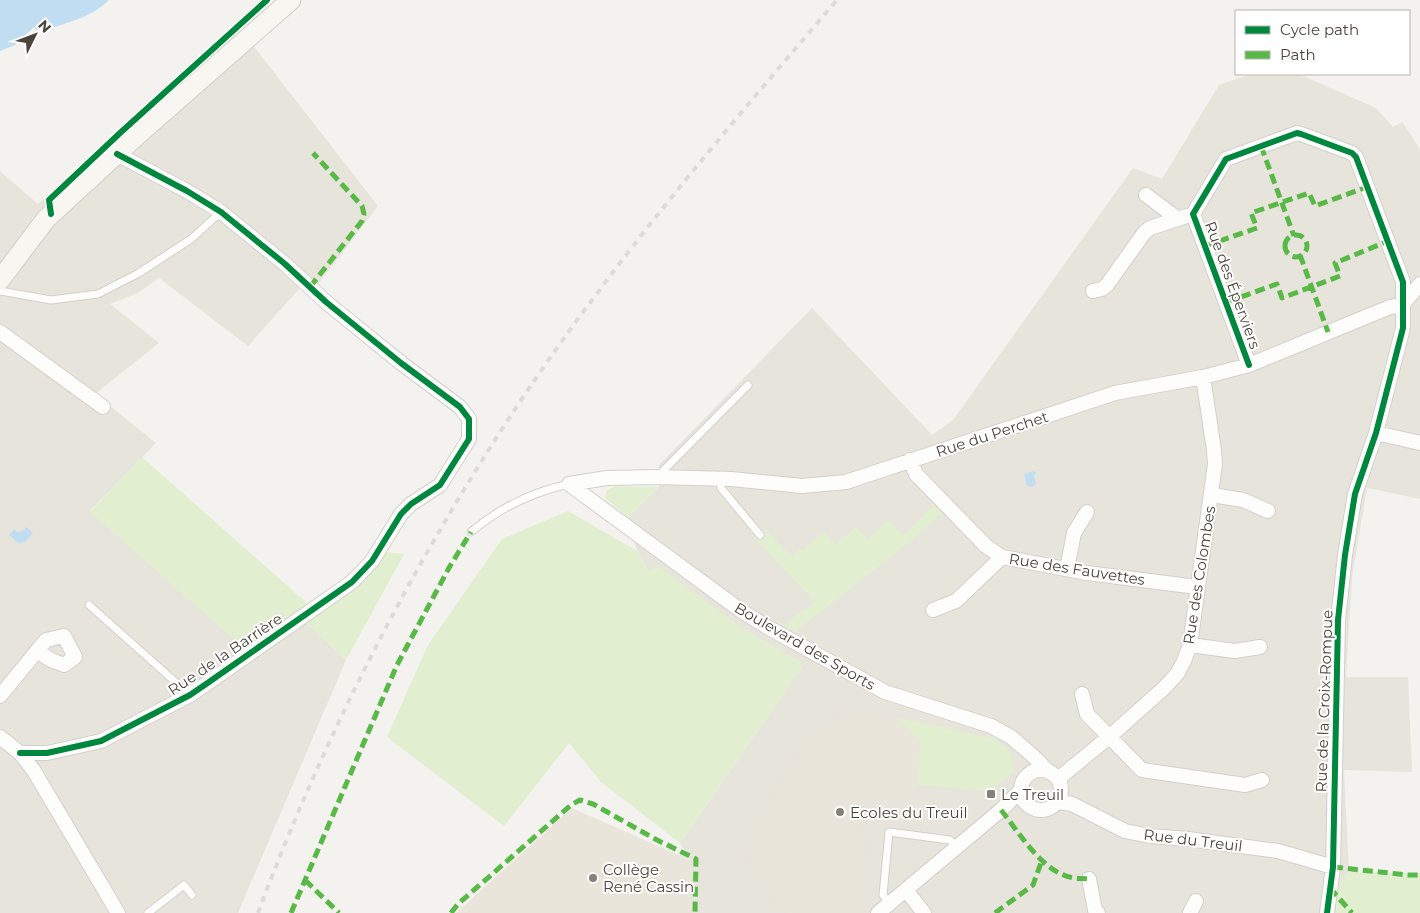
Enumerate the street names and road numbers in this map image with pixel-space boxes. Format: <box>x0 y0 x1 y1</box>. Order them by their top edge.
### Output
street label: Rue des Éperviers <box>1201 219 1265 351</box>
street label: Rue du Perchet <box>933 407 1051 461</box>
street label: Rue des Colombes <box>1179 504 1219 646</box>
street label: Rue des Fauvettes <box>1008 549 1146 589</box>
street label: Boulevard des Sports <box>731 598 879 694</box>
street label: Rue de la Barrière <box>164 609 286 699</box>
street label: Rue de la Croix-Rompue <box>1311 609 1337 793</box>
street label: Rue du Treuil <box>1142 825 1244 855</box>

